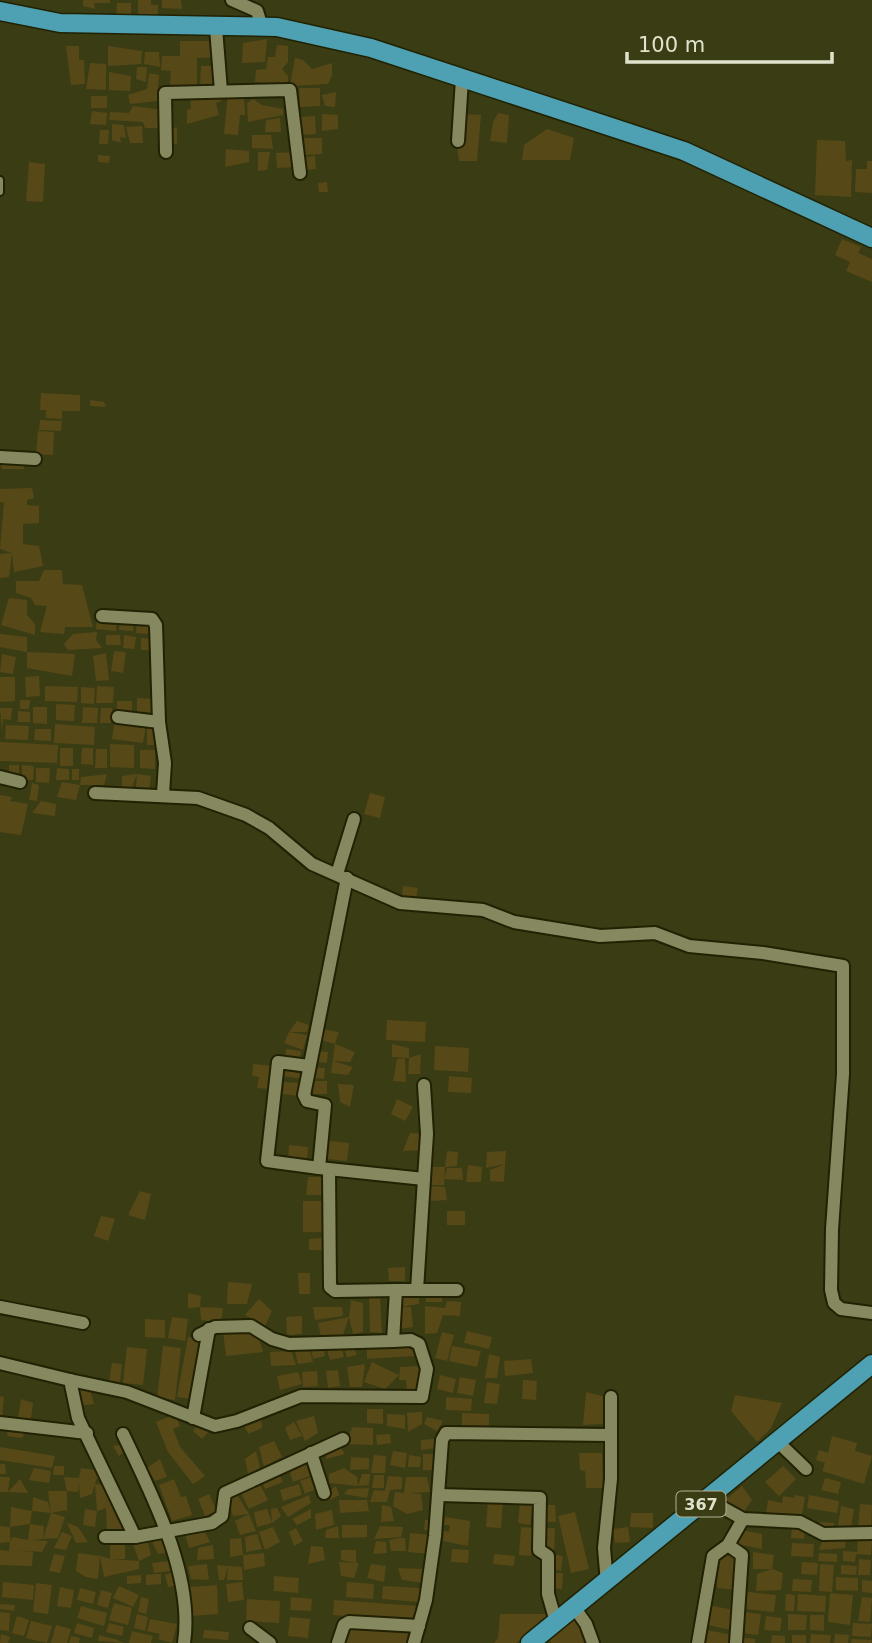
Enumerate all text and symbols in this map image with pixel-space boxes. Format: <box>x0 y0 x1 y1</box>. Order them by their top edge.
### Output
scale bar <box>627 21 832 65</box>
text: 100 m <box>638 33 705 57</box>
road number: 367 <box>676 1492 726 1516</box>

